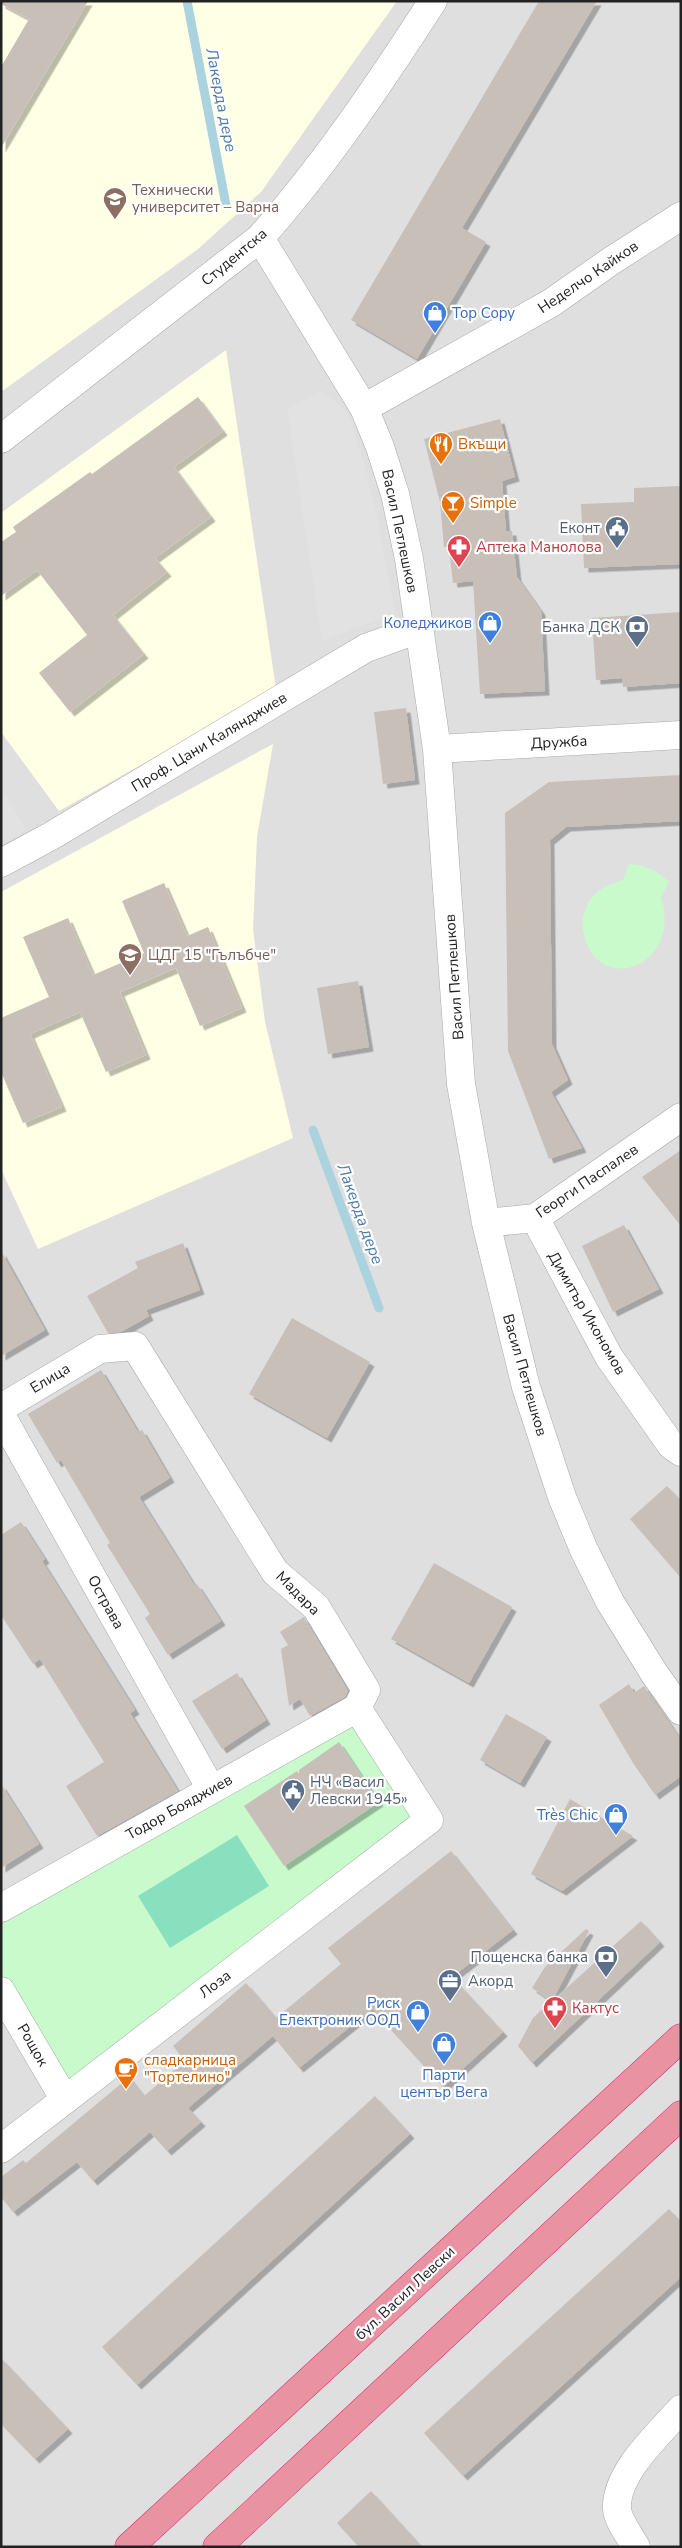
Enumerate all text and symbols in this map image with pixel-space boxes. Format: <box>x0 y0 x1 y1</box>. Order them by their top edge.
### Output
water label: Лакерда дере <box>200 45 242 154</box>
place label: Технически университет – Варна <box>132 180 279 217</box>
school or university icon: Технически университет – Варна <box>102 186 128 220</box>
street label: Студентска <box>197 224 271 290</box>
street label: Неделчо Кайков <box>534 236 642 318</box>
shop icon: Top Copy <box>422 300 448 334</box>
place label: Top Copy <box>452 303 515 323</box>
restaurant icon: Вкъщи <box>428 431 454 465</box>
place label: Вкъщи <box>458 434 506 454</box>
street label: Васил Петлешков <box>377 467 423 595</box>
bar icon: Simple <box>440 490 466 524</box>
place label: Simple <box>470 493 517 513</box>
public building icon: Еконт <box>604 515 630 549</box>
place label: Еконт <box>559 518 600 538</box>
pharmacy icon: Аптека Манолова <box>446 534 472 568</box>
place label: Аптека Манолова <box>476 537 602 557</box>
shop icon: Коледжиков <box>477 610 503 644</box>
place label: Коледжиков <box>383 613 472 633</box>
bank icon: Банка ДСК <box>624 614 650 648</box>
place label: Банка ДСК <box>542 617 620 637</box>
street label: Проф. Цани Калянджиев <box>127 688 291 796</box>
street label: Дружба <box>530 731 588 753</box>
street label: Васил Петлешков <box>440 913 468 1041</box>
school or university icon: ЦДГ 15 "Гълъбче" <box>117 942 143 976</box>
place label: ЦДГ 15 "Гълъбче" <box>148 945 276 965</box>
street label: Георги Паспалев <box>532 1139 642 1223</box>
water label: Лакерда дере <box>331 1160 389 1268</box>
street label: Димитър Икономов <box>544 1248 630 1378</box>
street label: Васил Петлешков <box>498 1312 552 1438</box>
street label: Елица <box>26 1358 74 1398</box>
street label: Мадара <box>272 1567 324 1619</box>
street label: Острава <box>83 1572 129 1632</box>
street label: Тодор Бояджиев <box>122 1769 236 1845</box>
place label: НЧ «Васил Левски 1945» <box>310 1772 408 1809</box>
public building icon: НЧ «Васил Левски 1945» <box>280 1778 306 1812</box>
shop icon: Très Chic <box>603 1802 629 1836</box>
place label: Très Chic <box>537 1805 598 1825</box>
bank icon: Пощенска банка <box>593 1944 619 1978</box>
place label: Пощенска банка <box>471 1947 588 1967</box>
street label: Лоза <box>195 1965 235 2003</box>
office icon: Акорд <box>437 1968 463 2002</box>
place label: Акорд <box>468 1971 513 1991</box>
place label: Риск Електроник ООД <box>279 1993 400 2030</box>
pharmacy icon: Кактус <box>542 1995 568 2029</box>
place label: Кактус <box>572 1998 619 2018</box>
shop icon: Риск Електроник ООД <box>405 1999 431 2033</box>
street label: Рощок <box>13 2020 53 2070</box>
shop icon: Парти център Вега <box>431 2031 457 2065</box>
place label: сладкарница "Тортелино" <box>144 2050 236 2087</box>
cafe icon: сладкарница "Тортелино" <box>113 2056 139 2090</box>
place label: Парти център Вега <box>400 2065 488 2102</box>
street label: бул. Васил Левски <box>351 2242 459 2344</box>

